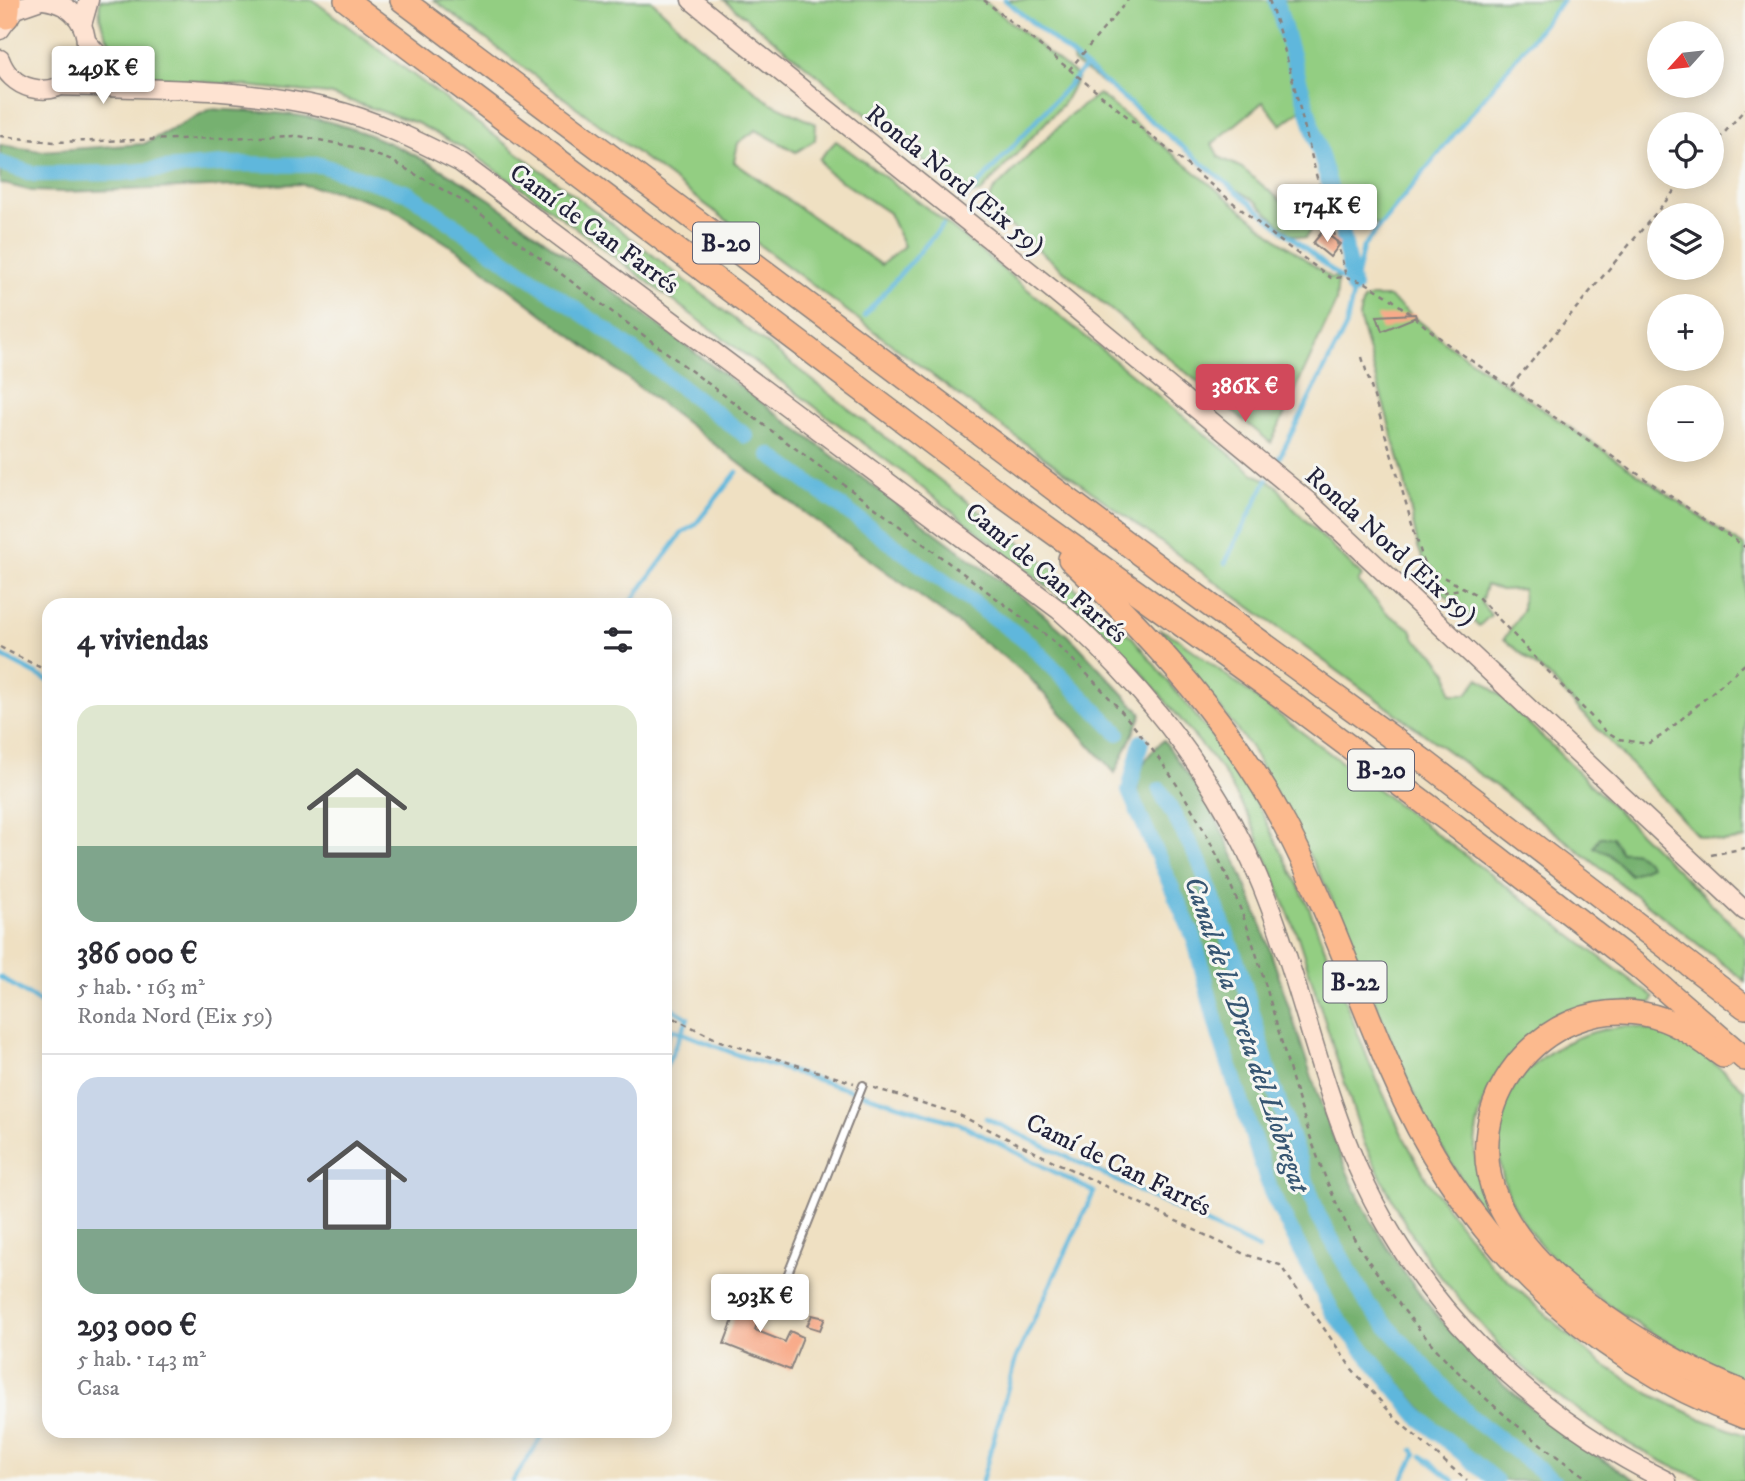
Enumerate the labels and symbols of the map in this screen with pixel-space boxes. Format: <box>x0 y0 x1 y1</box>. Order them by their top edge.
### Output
north arrow <box>1647 21 1724 98</box>
pin: 249K € <box>46 46 160 106</box>
street label: Ronda Nord (Eix 59) <box>859 98 1051 263</box>
street label: Camí de Can Farrés <box>503 157 686 302</box>
pin: 174K € <box>1270 184 1384 244</box>
road number: B-20 <box>693 223 759 264</box>
pin: 386K € <box>1188 364 1302 424</box>
street label: Ronda Nord (Eix 59) <box>1298 460 1484 632</box>
street label: Camí de Can Farrés <box>958 496 1134 651</box>
road number: B-20 <box>1348 750 1414 790</box>
water label: Canal de la Dreta del Llobregat <box>1176 872 1318 1200</box>
road number: B-22 <box>1324 962 1386 1002</box>
street label: Camí de Can Farrés <box>1020 1106 1216 1224</box>
pin: 293K € <box>703 1274 817 1334</box>

